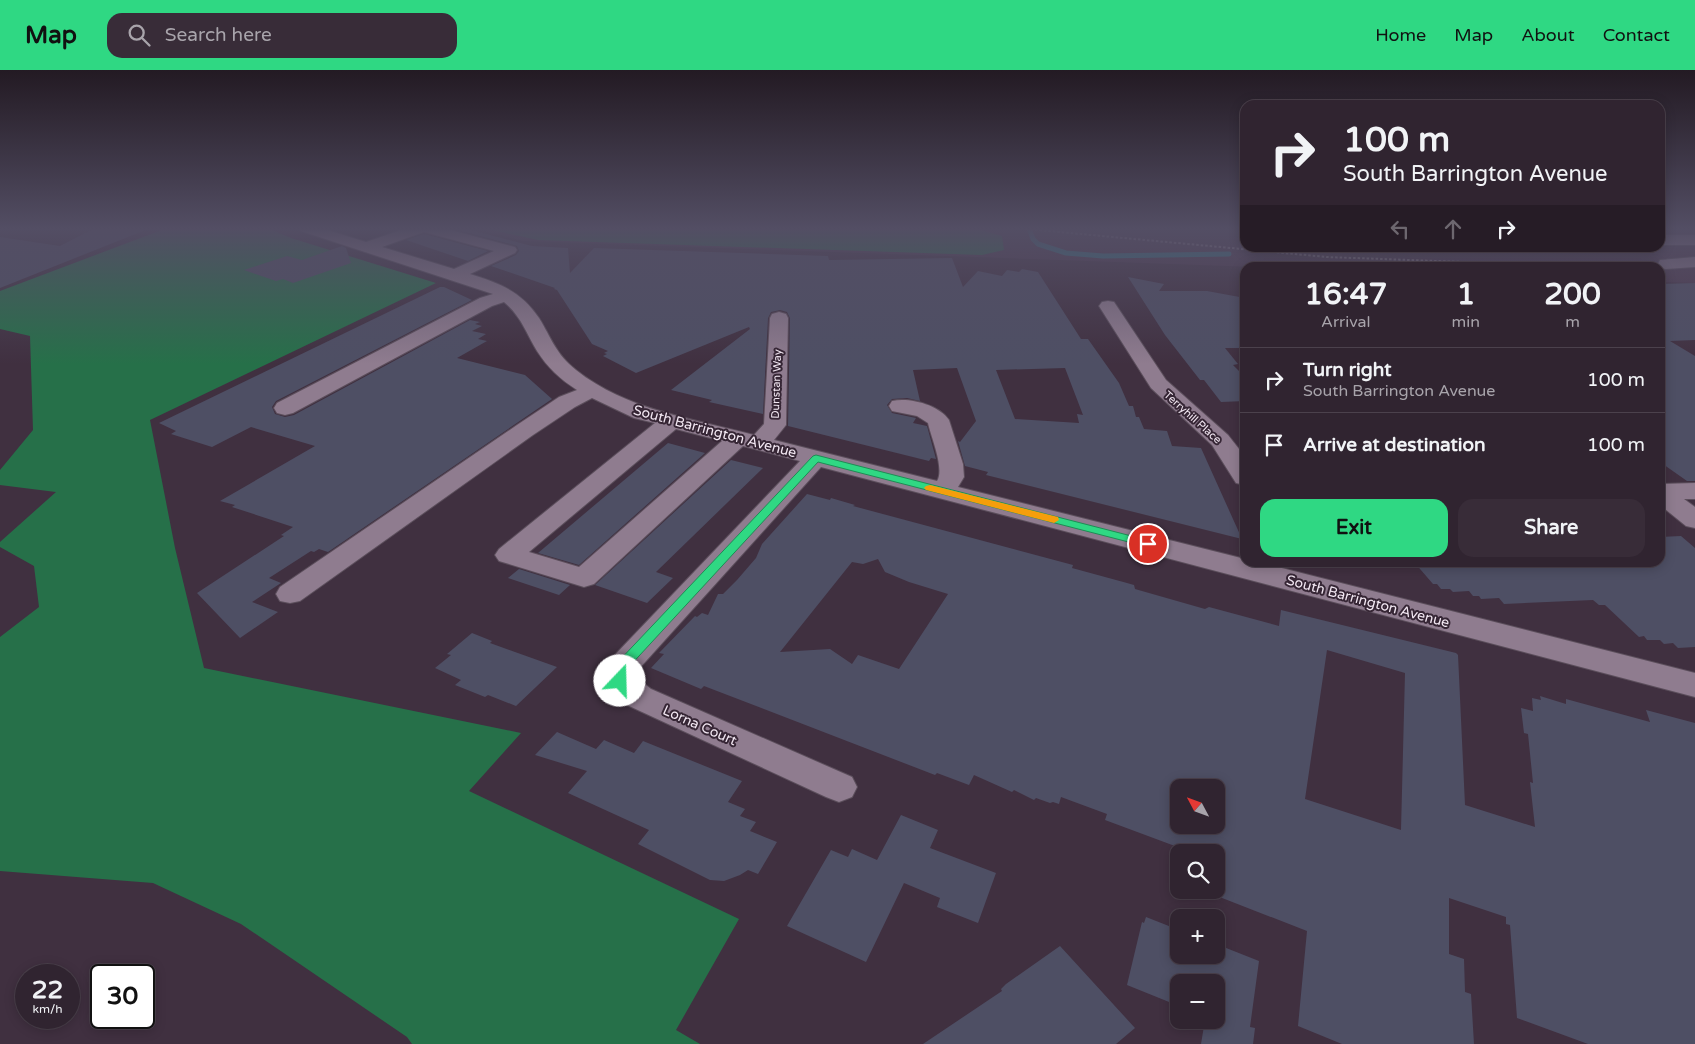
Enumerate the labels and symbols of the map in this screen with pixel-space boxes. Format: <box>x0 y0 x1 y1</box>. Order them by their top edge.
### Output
street label: Dunstan Way <box>769 349 784 419</box>
street label: Terryhill Place <box>1161 388 1224 446</box>
street label: South Barrington Avenue <box>631 401 798 461</box>
pin <box>1127 523 1169 565</box>
street label: South Barrington Avenue <box>1284 571 1451 631</box>
position arrow <box>593 654 645 706</box>
street label: Lorna Court <box>660 702 740 750</box>
north arrow <box>1170 779 1225 834</box>
speed limit sign: 30 <box>90 964 155 1029</box>

